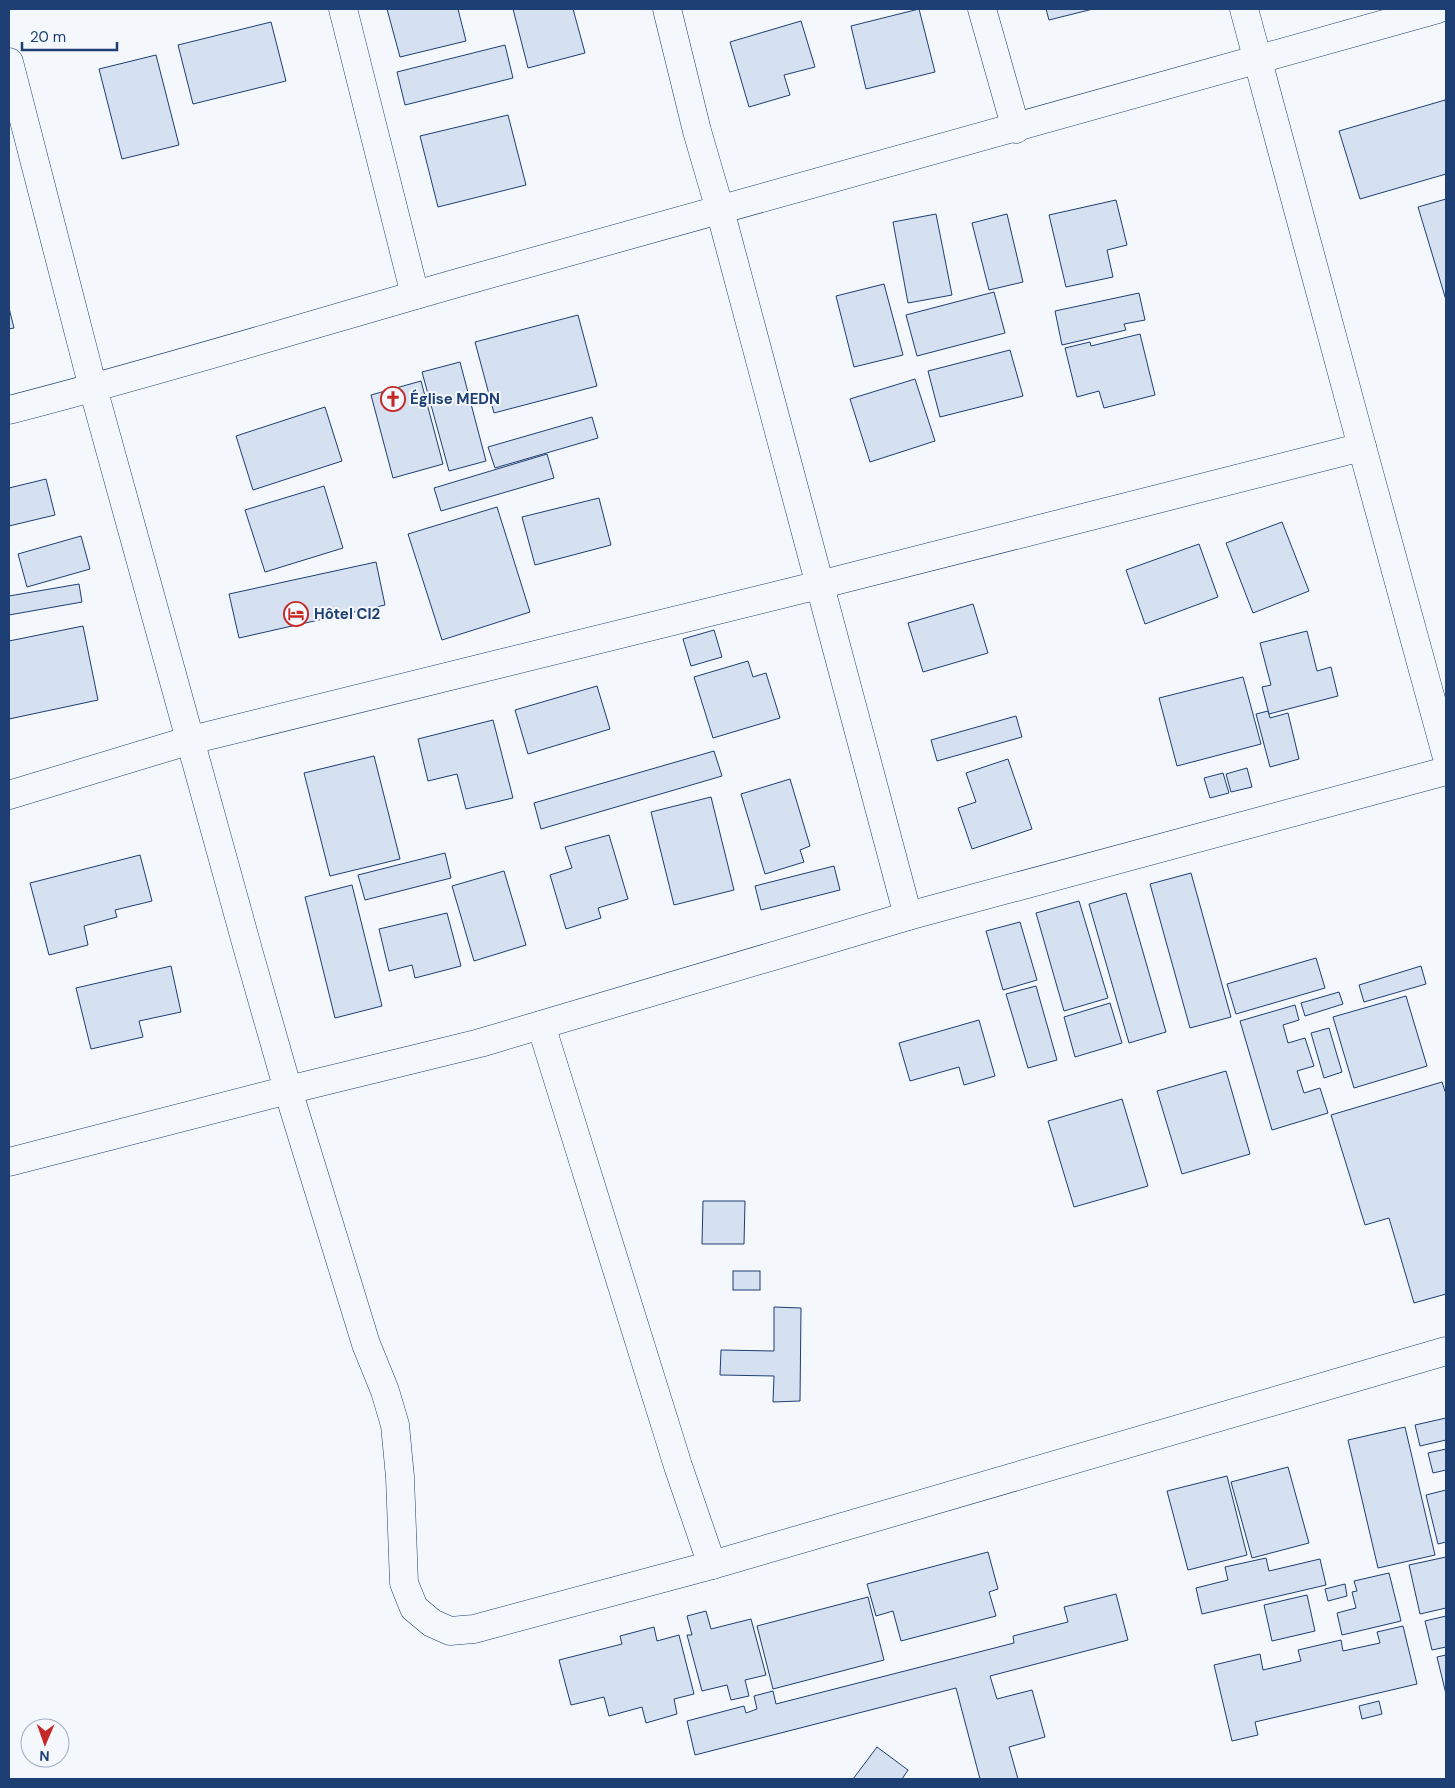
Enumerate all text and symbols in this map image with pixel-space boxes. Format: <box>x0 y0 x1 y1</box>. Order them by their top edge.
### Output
scale bar <box>22 20 118 52</box>
text: 20 m <box>30 27 66 47</box>
church icon: Église MEDN <box>380 386 406 412</box>
place label: Église MEDN <box>410 389 500 409</box>
hotel icon: Hôtel CI2 <box>283 601 309 627</box>
place label: Hôtel CI2 <box>314 604 381 624</box>
north arrow <box>20 1718 70 1768</box>
text: N <box>39 1747 50 1765</box>

